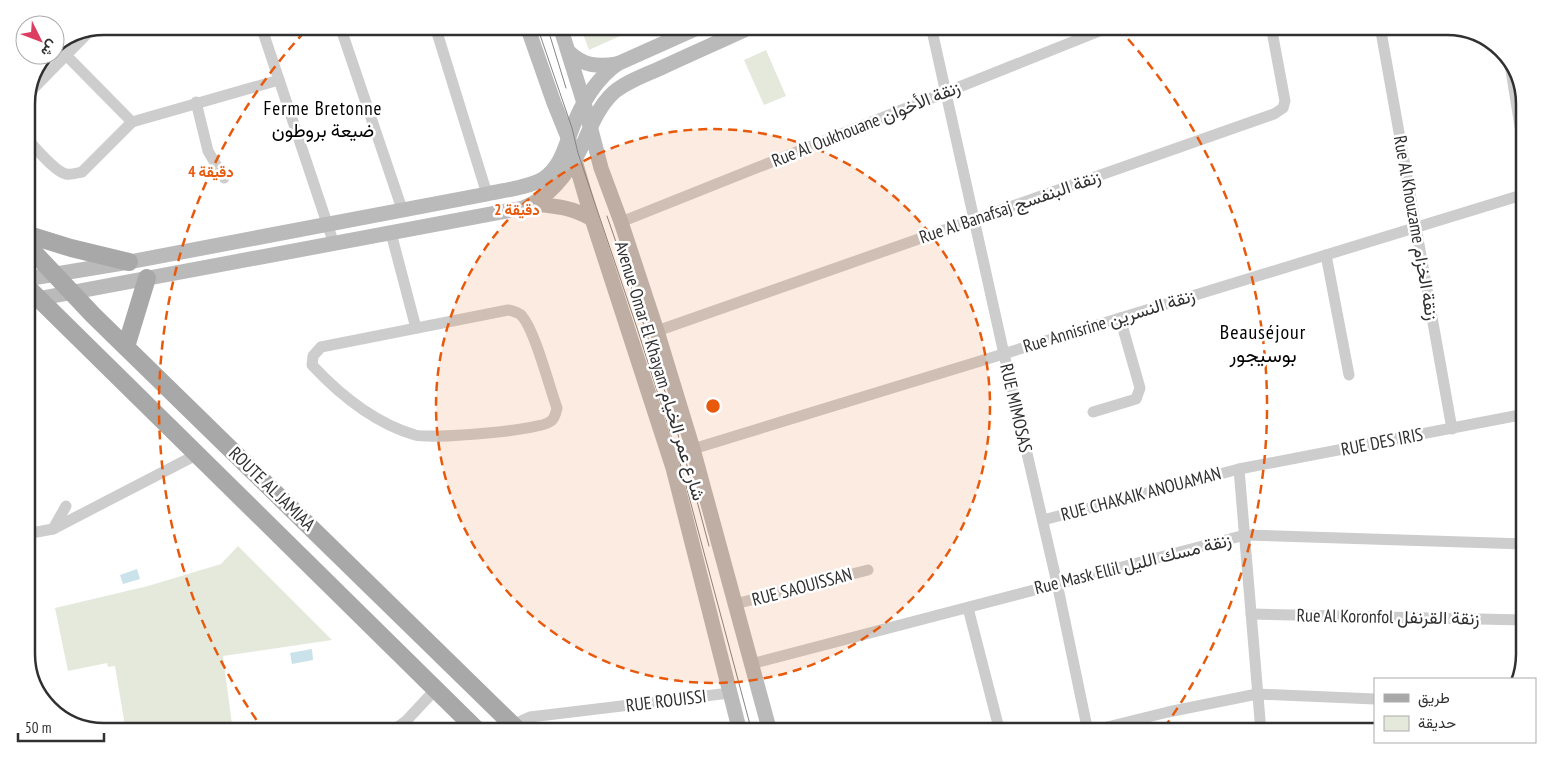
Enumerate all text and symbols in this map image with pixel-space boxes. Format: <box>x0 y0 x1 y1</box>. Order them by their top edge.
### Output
north arrow <box>15 15 65 65</box>
text: ش <box>37 36 62 61</box>
street label: Rue Al Oukhouane زنقة الأخوان <box>768 75 963 172</box>
district label: Ferme Bretonne ضيعة بروطون <box>264 96 382 142</box>
street label: Rue Al Khouzame زنقة الخزام <box>1388 134 1444 322</box>
text: 4 دقيقة <box>188 162 234 181</box>
street label: Rue Al Banafsaj زنقة البنفسج <box>916 165 1104 249</box>
text: 2 دقيقة <box>494 200 540 219</box>
street label: Avenue Omar El Khayam شارع عمر الخيام <box>609 238 711 504</box>
street label: Rue Annisrine زنقة النسرين <box>1020 283 1198 358</box>
district label: Beauséjour بوسيجور <box>1220 319 1306 368</box>
street label: RUE MIMOSAS <box>995 361 1038 455</box>
centre of rings <box>704 397 722 415</box>
street label: RUE DES IRIS <box>1339 422 1425 461</box>
street label: ROUTE AL JAMIAA <box>224 442 321 536</box>
street label: RUE CHAKAIK ANOUAMAN <box>1058 461 1223 526</box>
street label: Rue Mask Ellil زنقة مسك الليل <box>1032 528 1234 599</box>
street label: RUE SAOUISSAN <box>749 562 854 611</box>
street label: Rue Al Koronfol زنقة القرنفل <box>1296 603 1480 630</box>
legend <box>1374 678 1536 743</box>
street label: RUE ROUISSI <box>624 684 707 717</box>
text: طريق <box>1418 688 1450 708</box>
scale bar <box>18 710 104 742</box>
text: حديقة <box>1418 713 1456 732</box>
text: 50 m <box>25 718 51 737</box>

